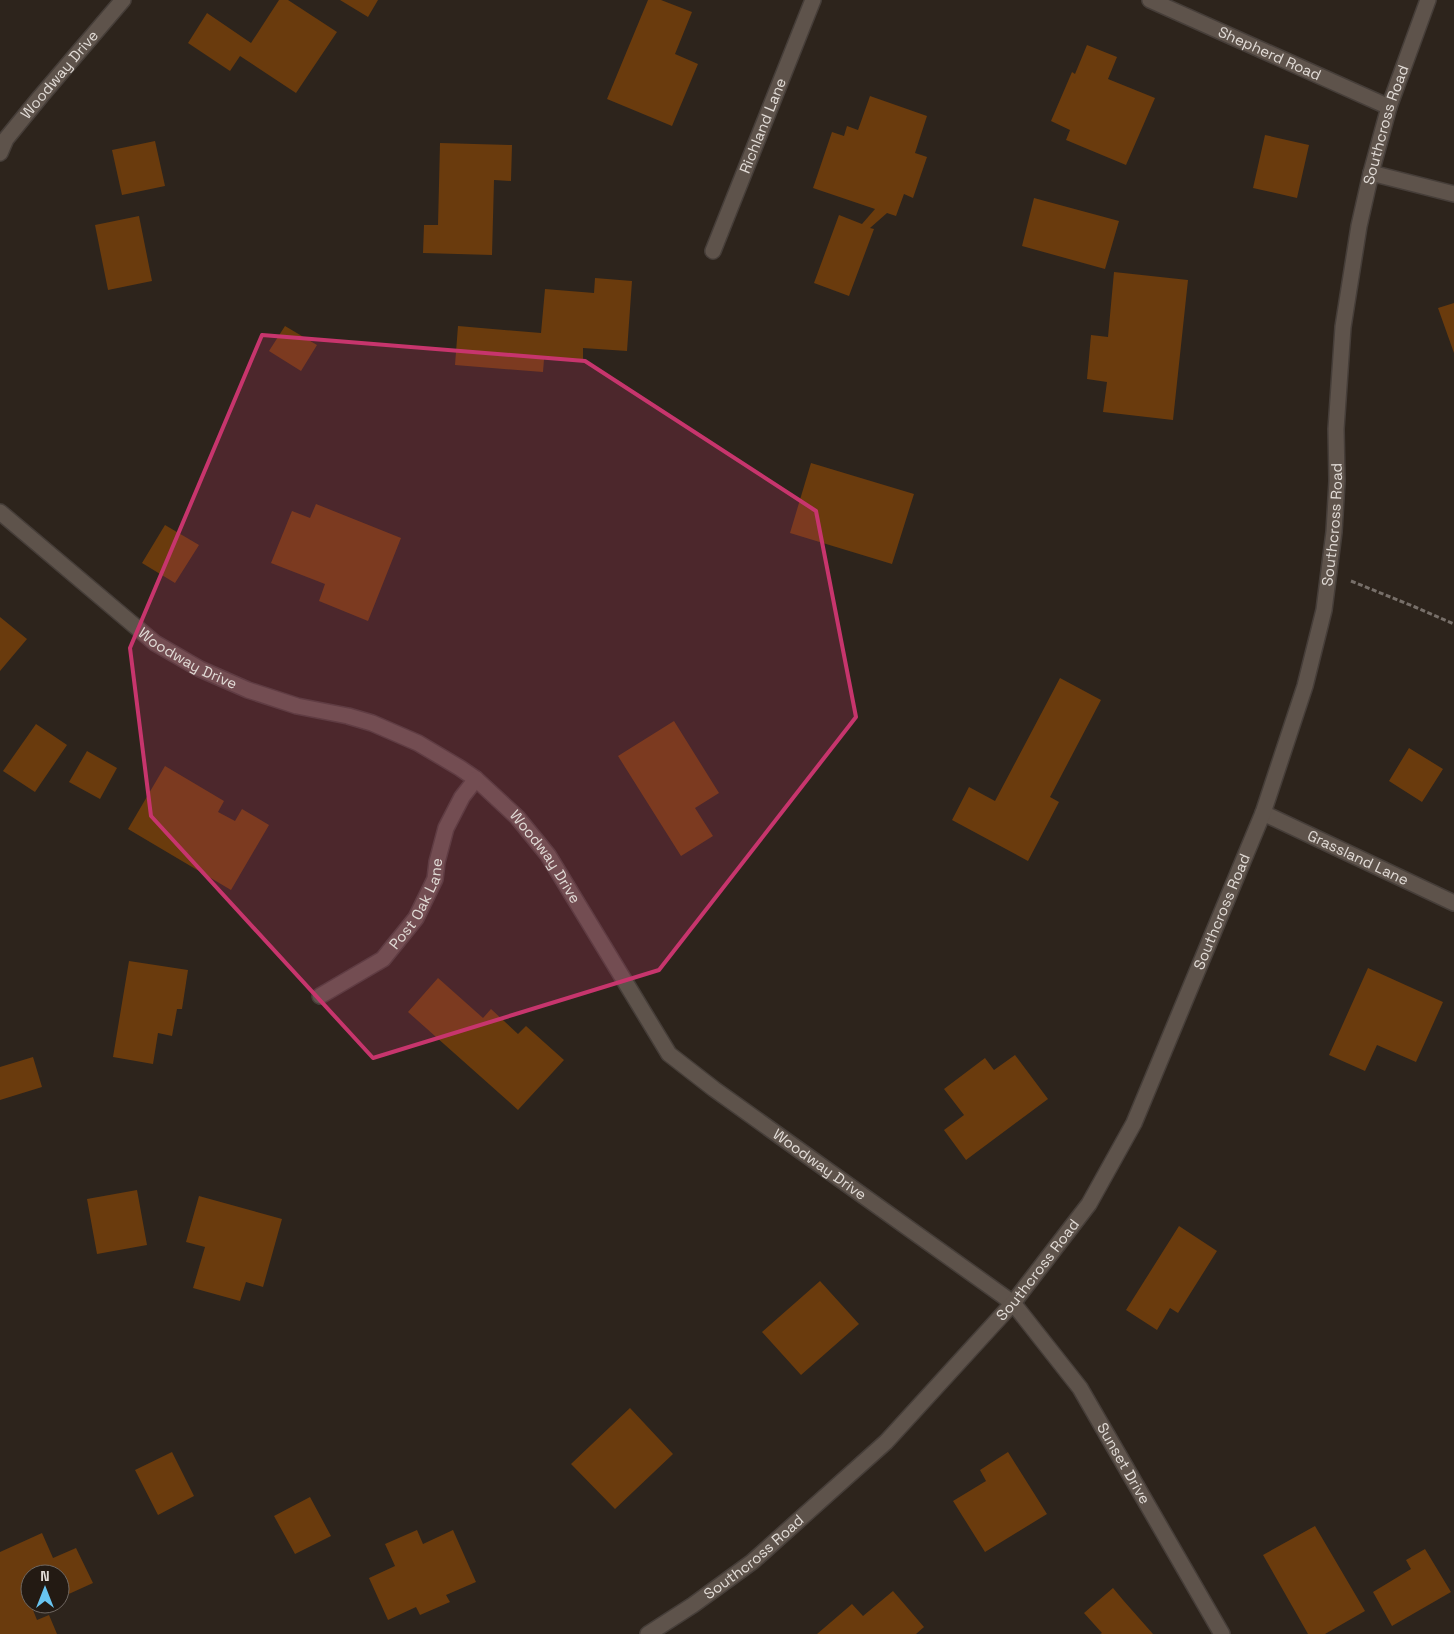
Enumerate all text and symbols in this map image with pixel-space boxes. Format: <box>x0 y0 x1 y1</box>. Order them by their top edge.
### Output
street label: Shepherd Road <box>1215 22 1324 84</box>
street label: Woodway Drive <box>16 26 102 123</box>
street label: Southcross Road <box>1359 62 1413 186</box>
street label: Richland Lane <box>735 75 790 176</box>
street label: Southcross Road <box>1317 463 1346 587</box>
street label: Woodway Drive <box>135 623 240 693</box>
street label: Woodway Drive <box>506 806 585 907</box>
street label: Grassland Lane <box>1305 825 1412 889</box>
street label: Southcross Road <box>1189 851 1254 972</box>
street label: Post Oak Lane <box>385 857 446 953</box>
street label: Woodway Drive <box>769 1124 870 1204</box>
street label: Southcross Road <box>992 1215 1083 1324</box>
street label: Sunset Drive <box>1093 1419 1155 1507</box>
street label: Southcross Road <box>700 1510 807 1603</box>
north arrow <box>20 1564 70 1614</box>
text: N <box>40 1567 50 1585</box>

